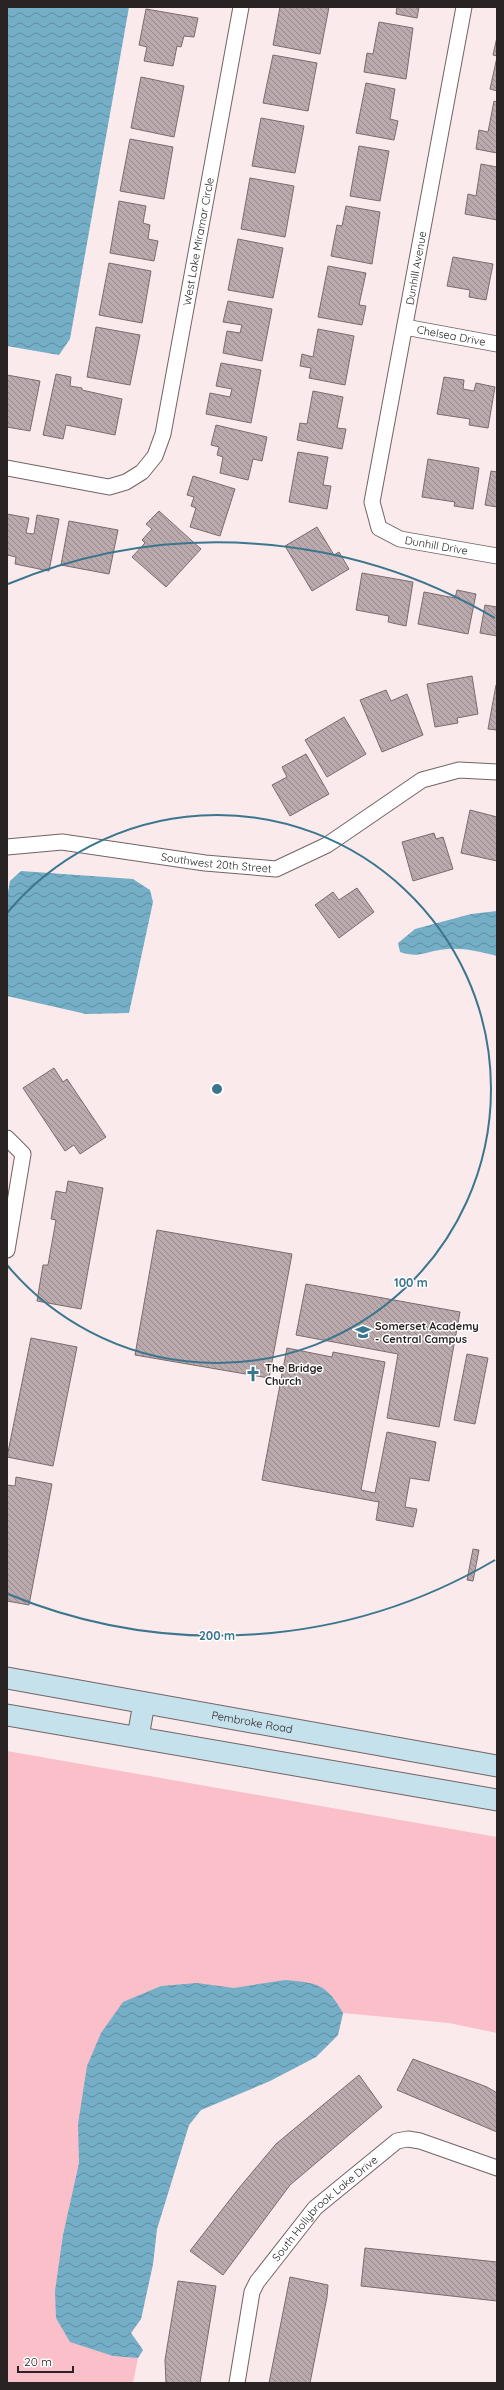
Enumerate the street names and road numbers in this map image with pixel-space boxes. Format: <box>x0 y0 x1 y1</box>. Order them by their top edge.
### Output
street label: West Lake Miramar Circle <box>180 176 217 307</box>
street label: Dunhill Avenue <box>403 230 429 306</box>
street label: Chelsea Drive <box>416 322 487 349</box>
street label: Dunhill Drive <box>404 533 469 558</box>
street label: Southwest 20th Street <box>160 850 272 876</box>
street label: Pembroke Road <box>210 1708 294 1736</box>
street label: South Hollybrook Lake Drive <box>269 2153 381 2264</box>

